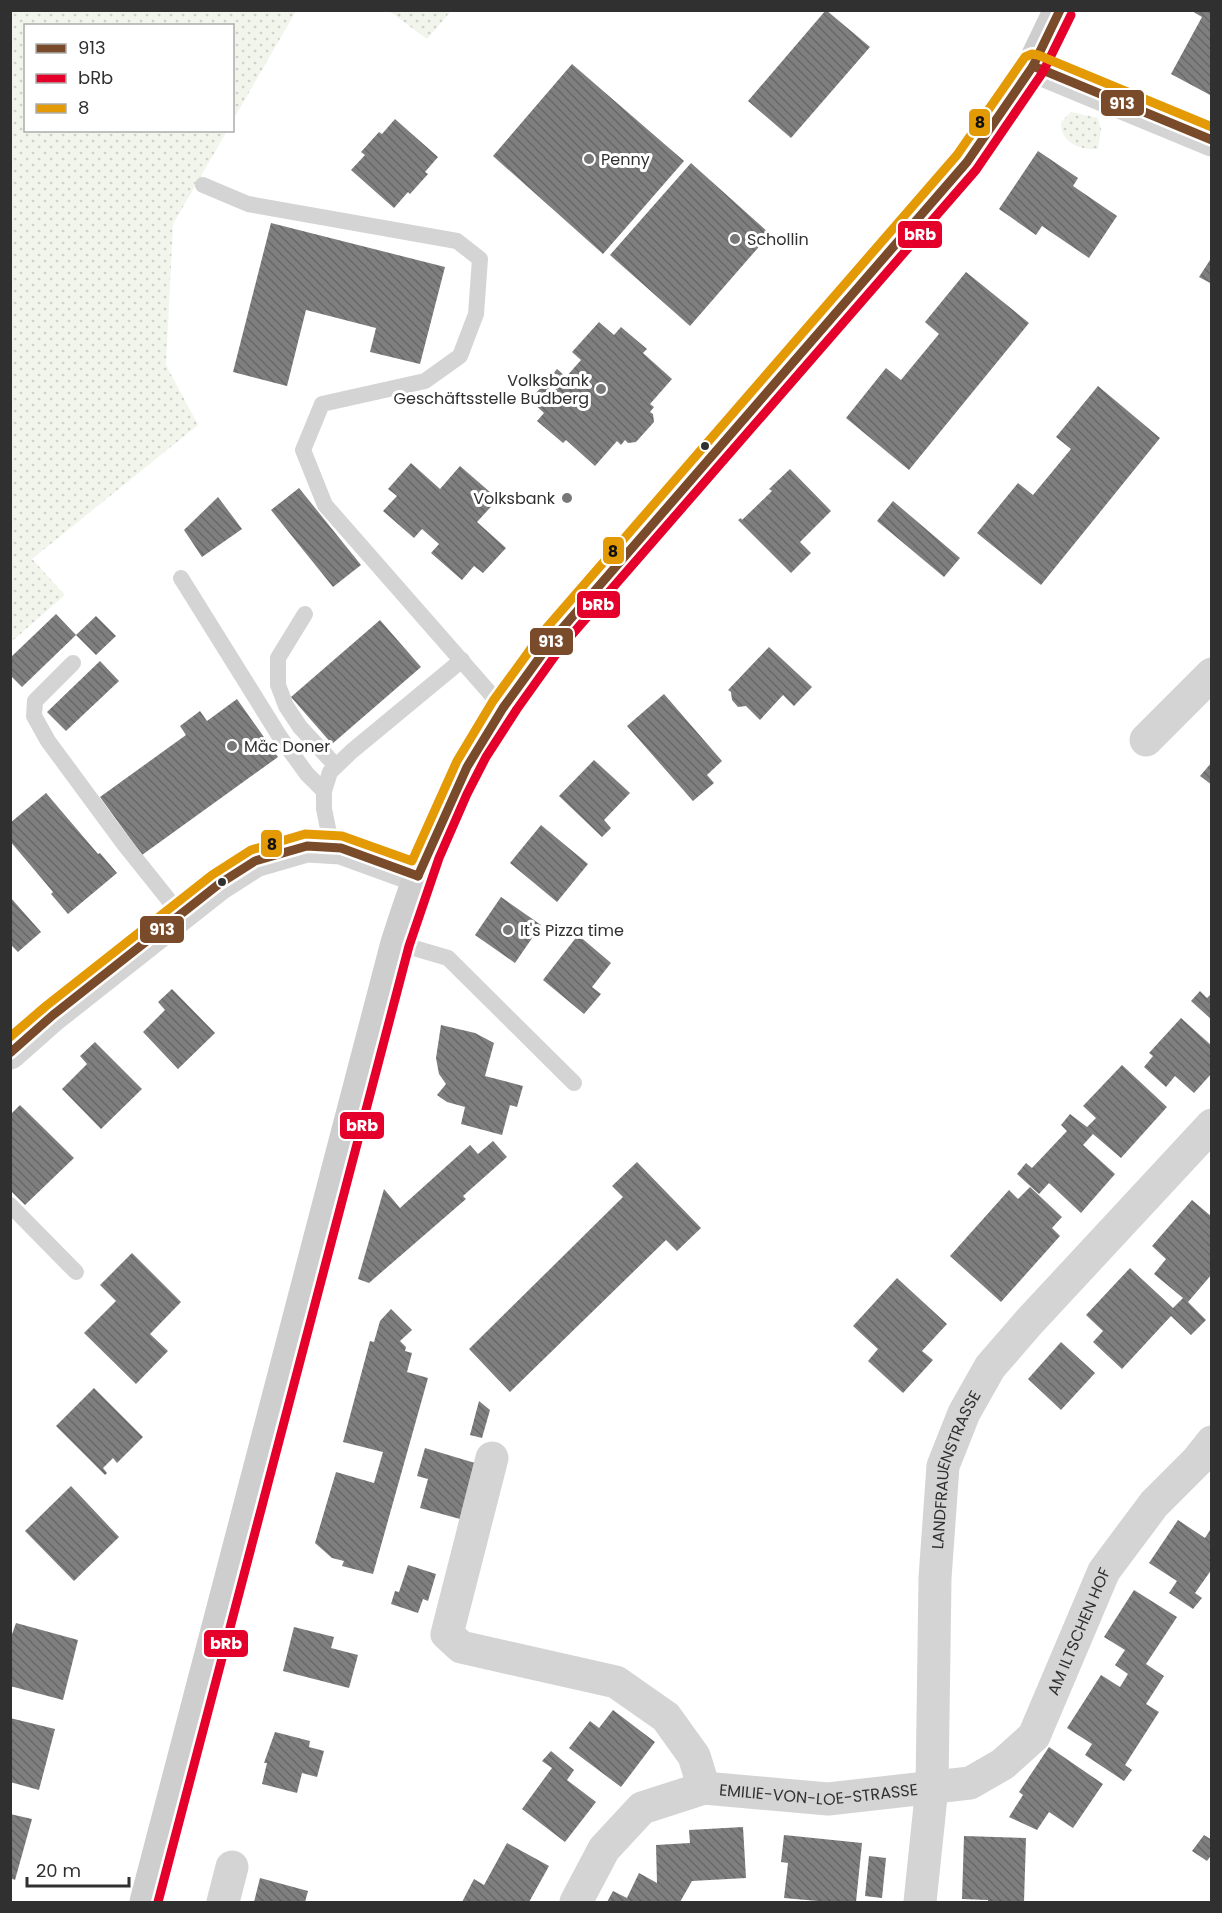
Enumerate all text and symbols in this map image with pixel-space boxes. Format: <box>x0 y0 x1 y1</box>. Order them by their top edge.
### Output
legend <box>24 24 234 132</box>
text: 913 <box>78 35 106 60</box>
text: bRb <box>78 65 113 90</box>
line badge: 913 <box>1100 89 1145 117</box>
text: 913 <box>1109 92 1135 115</box>
text: 8 <box>78 95 89 120</box>
line badge: 8 <box>968 108 991 137</box>
text: 8 <box>975 111 985 134</box>
place label: Penny <box>601 148 650 171</box>
marker: Penny <box>582 152 596 166</box>
line badge: bRb <box>897 220 943 249</box>
text: bRb <box>904 223 936 246</box>
place label: Schollin <box>747 228 809 251</box>
marker: Schollin <box>728 232 742 246</box>
place label: Volksbank Geschäftsstelle Budberg <box>394 369 590 410</box>
marker: Volksbank Geschäftsstelle Budberg <box>594 382 608 396</box>
unlabelled marker <box>699 440 711 452</box>
place label: Volksbank <box>473 487 556 510</box>
marker: Volksbank <box>560 491 574 505</box>
line badge: 8 <box>602 536 625 565</box>
text: 8 <box>608 540 618 563</box>
line badge: bRb <box>576 590 621 619</box>
text: bRb <box>582 593 614 616</box>
line badge: 913 <box>529 627 574 656</box>
text: 913 <box>538 630 564 653</box>
place label: Mäc Doner <box>244 735 330 758</box>
marker: Mäc Doner <box>225 739 239 753</box>
line badge: 8 <box>260 829 283 858</box>
text: 8 <box>267 833 277 856</box>
unlabelled marker <box>216 876 228 888</box>
line badge: 913 <box>139 915 185 944</box>
text: 913 <box>149 918 175 941</box>
place label: It's Pizza time <box>520 919 624 942</box>
marker: It's Pizza time <box>501 923 515 937</box>
line badge: bRb <box>339 1111 385 1140</box>
text: bRb <box>346 1114 378 1137</box>
street label: LANDFRAUENSTRASSE <box>926 1386 986 1550</box>
street label: AM ILTSCHEN HOF <box>1041 1564 1116 1699</box>
line badge: bRb <box>203 1629 249 1658</box>
text: bRb <box>210 1632 242 1655</box>
street label: EMILIE-VON-LOE-STRASSE <box>718 1777 919 1811</box>
scale bar <box>27 1850 129 1888</box>
text: 20 m <box>36 1858 81 1883</box>

